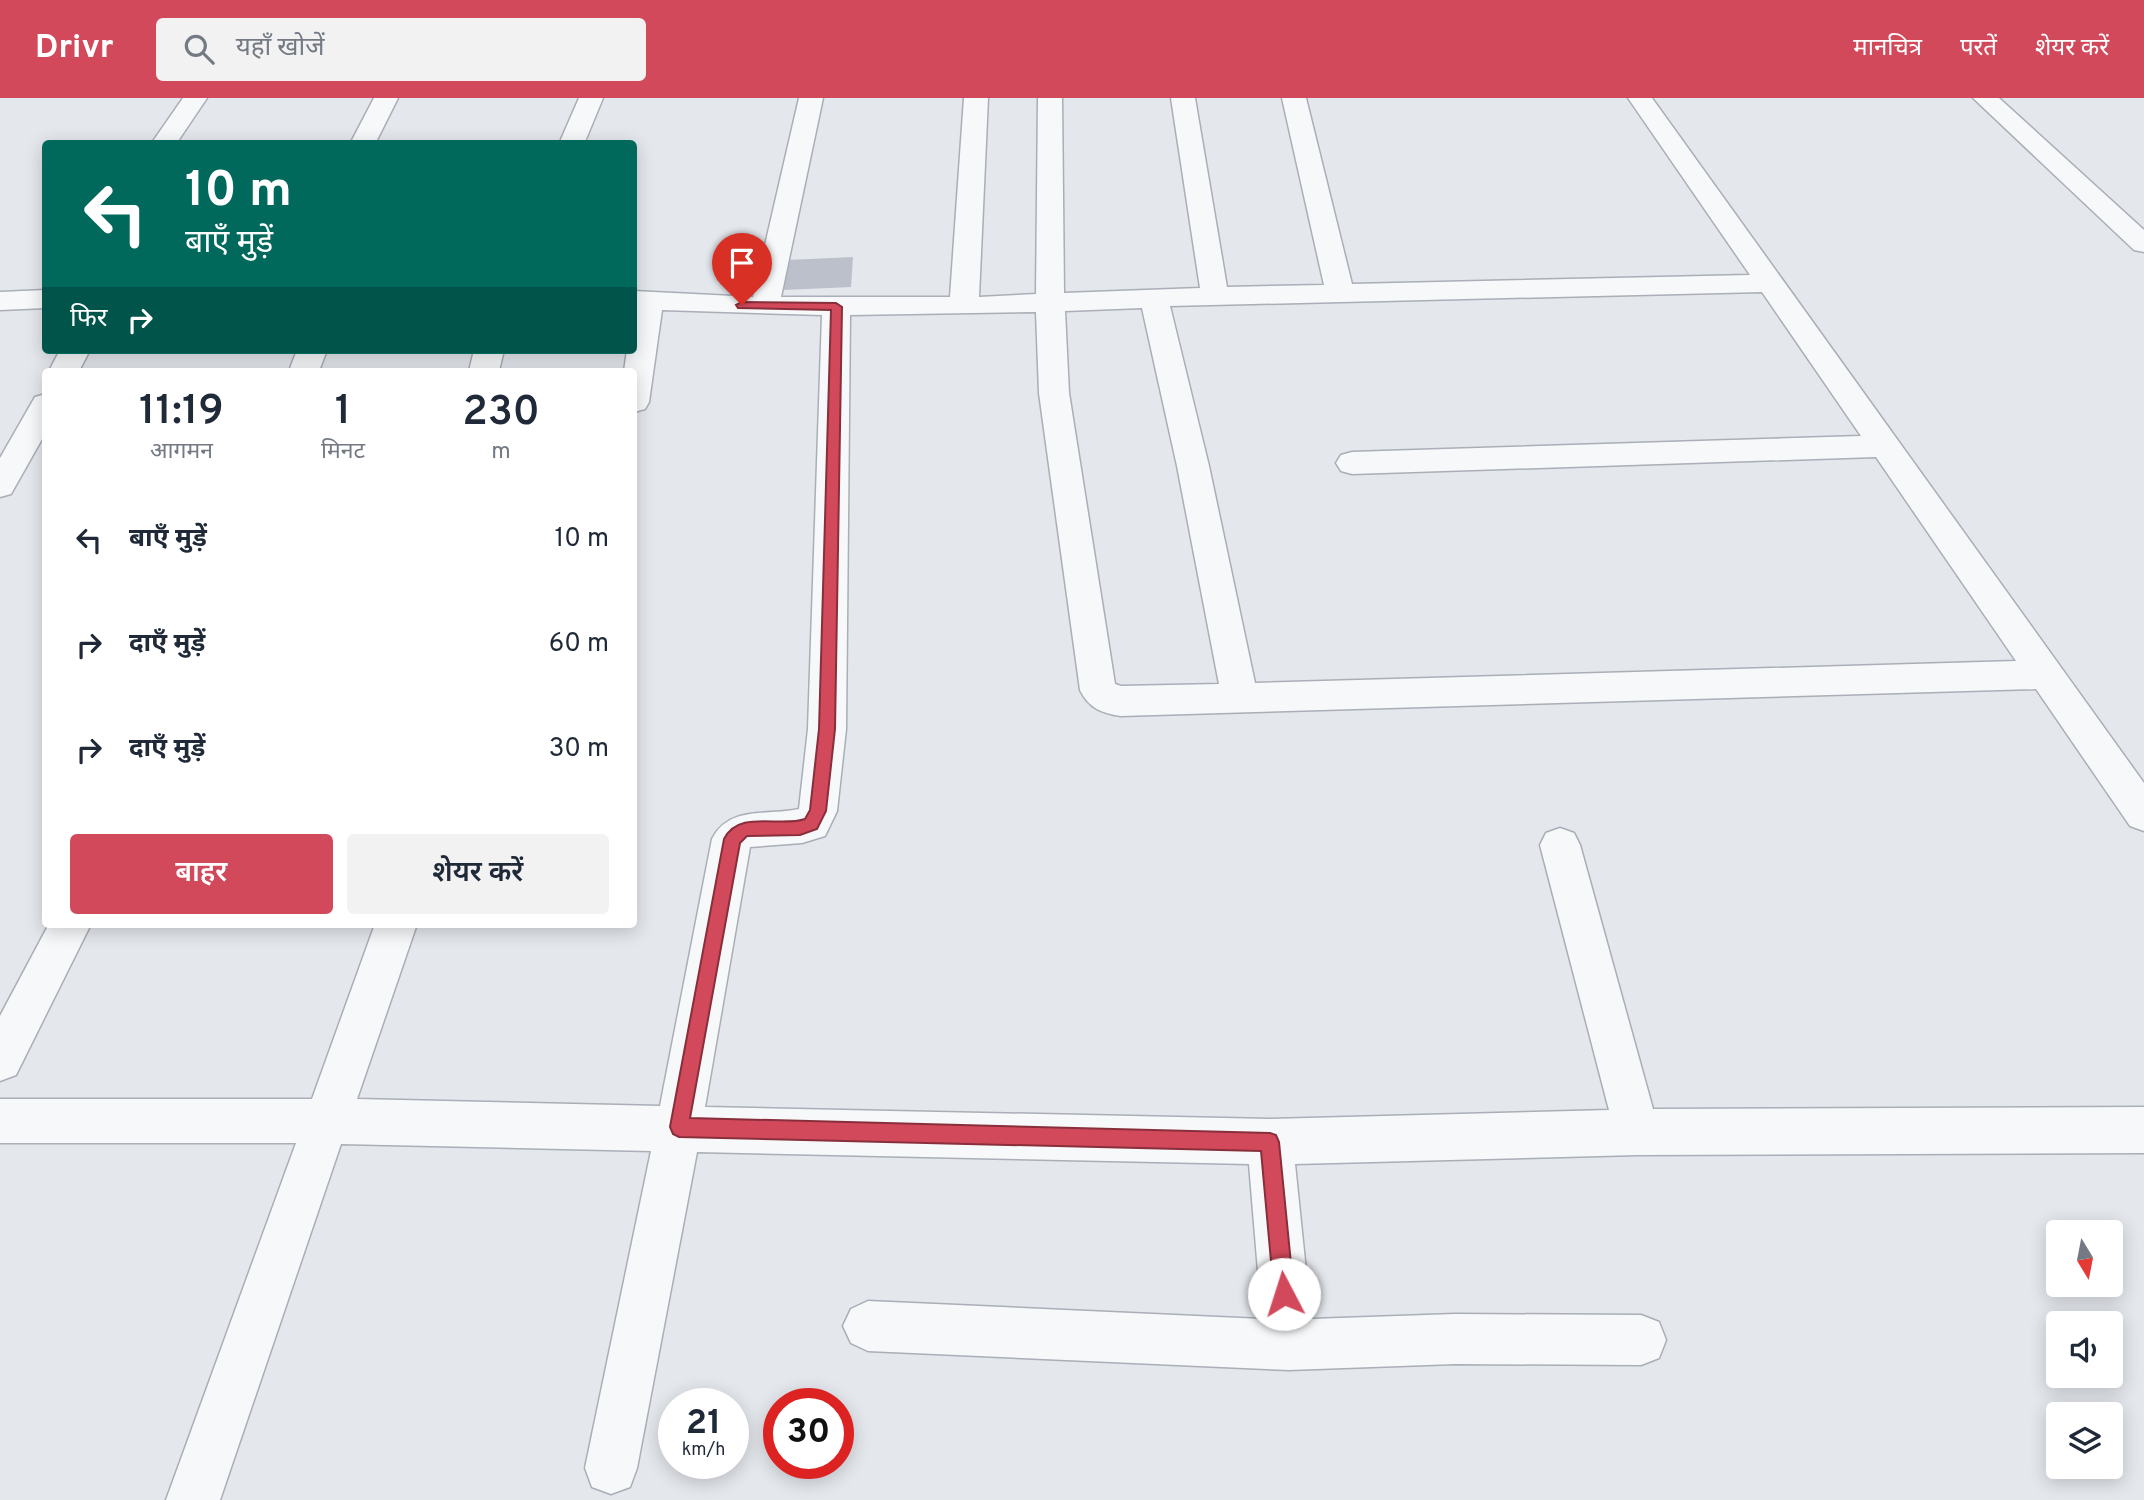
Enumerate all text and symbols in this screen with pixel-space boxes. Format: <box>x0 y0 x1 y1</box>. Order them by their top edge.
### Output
search box <box>156 18 646 81</box>
text: Drivr <box>35 28 114 70</box>
icon: search <box>180 30 218 68</box>
text: यहाँ खोजें <box>236 32 325 65</box>
text: मानचित्र <box>1853 34 1922 64</box>
text: परतें <box>1960 34 1997 64</box>
text: शेयर करें <box>2035 34 2109 64</box>
text: 10 m <box>185 162 292 224</box>
icon: left <box>70 168 161 259</box>
text: बाएँ मुड़ें <box>185 224 273 264</box>
pin <box>712 233 772 305</box>
icon: arrive <box>723 244 761 282</box>
icon: right <box>121 301 159 339</box>
text: फिर <box>70 303 107 336</box>
text: 11:19 <box>139 386 224 439</box>
text: 1 <box>335 386 351 439</box>
text: 230 <box>462 387 540 440</box>
text: आगमन <box>150 438 213 467</box>
text: मिनट <box>321 438 365 467</box>
text: m <box>491 438 511 467</box>
icon: left <box>70 521 108 559</box>
text: बाएँ मुड़ें <box>129 523 207 556</box>
text: 10 m <box>554 523 609 556</box>
icon: right <box>70 626 108 664</box>
text: दाएँ मुड़ें <box>129 628 205 661</box>
text: 60 m <box>549 628 609 661</box>
icon: right <box>70 731 108 769</box>
text: दाएँ मुड़ें <box>129 733 205 766</box>
text: 30 m <box>549 733 609 766</box>
button: बाहर <box>70 834 333 914</box>
button: शेयर करें <box>347 834 609 914</box>
north arrow <box>2046 1220 2123 1297</box>
map controls <box>2046 1220 2123 1479</box>
position arrow <box>1247 1257 1321 1331</box>
button: sound <box>2046 1311 2123 1388</box>
speed limit sign: 30 <box>763 1388 854 1479</box>
text: 21 <box>686 1402 721 1446</box>
button: layers <box>2046 1402 2123 1479</box>
text: km/h <box>682 1439 725 1462</box>

